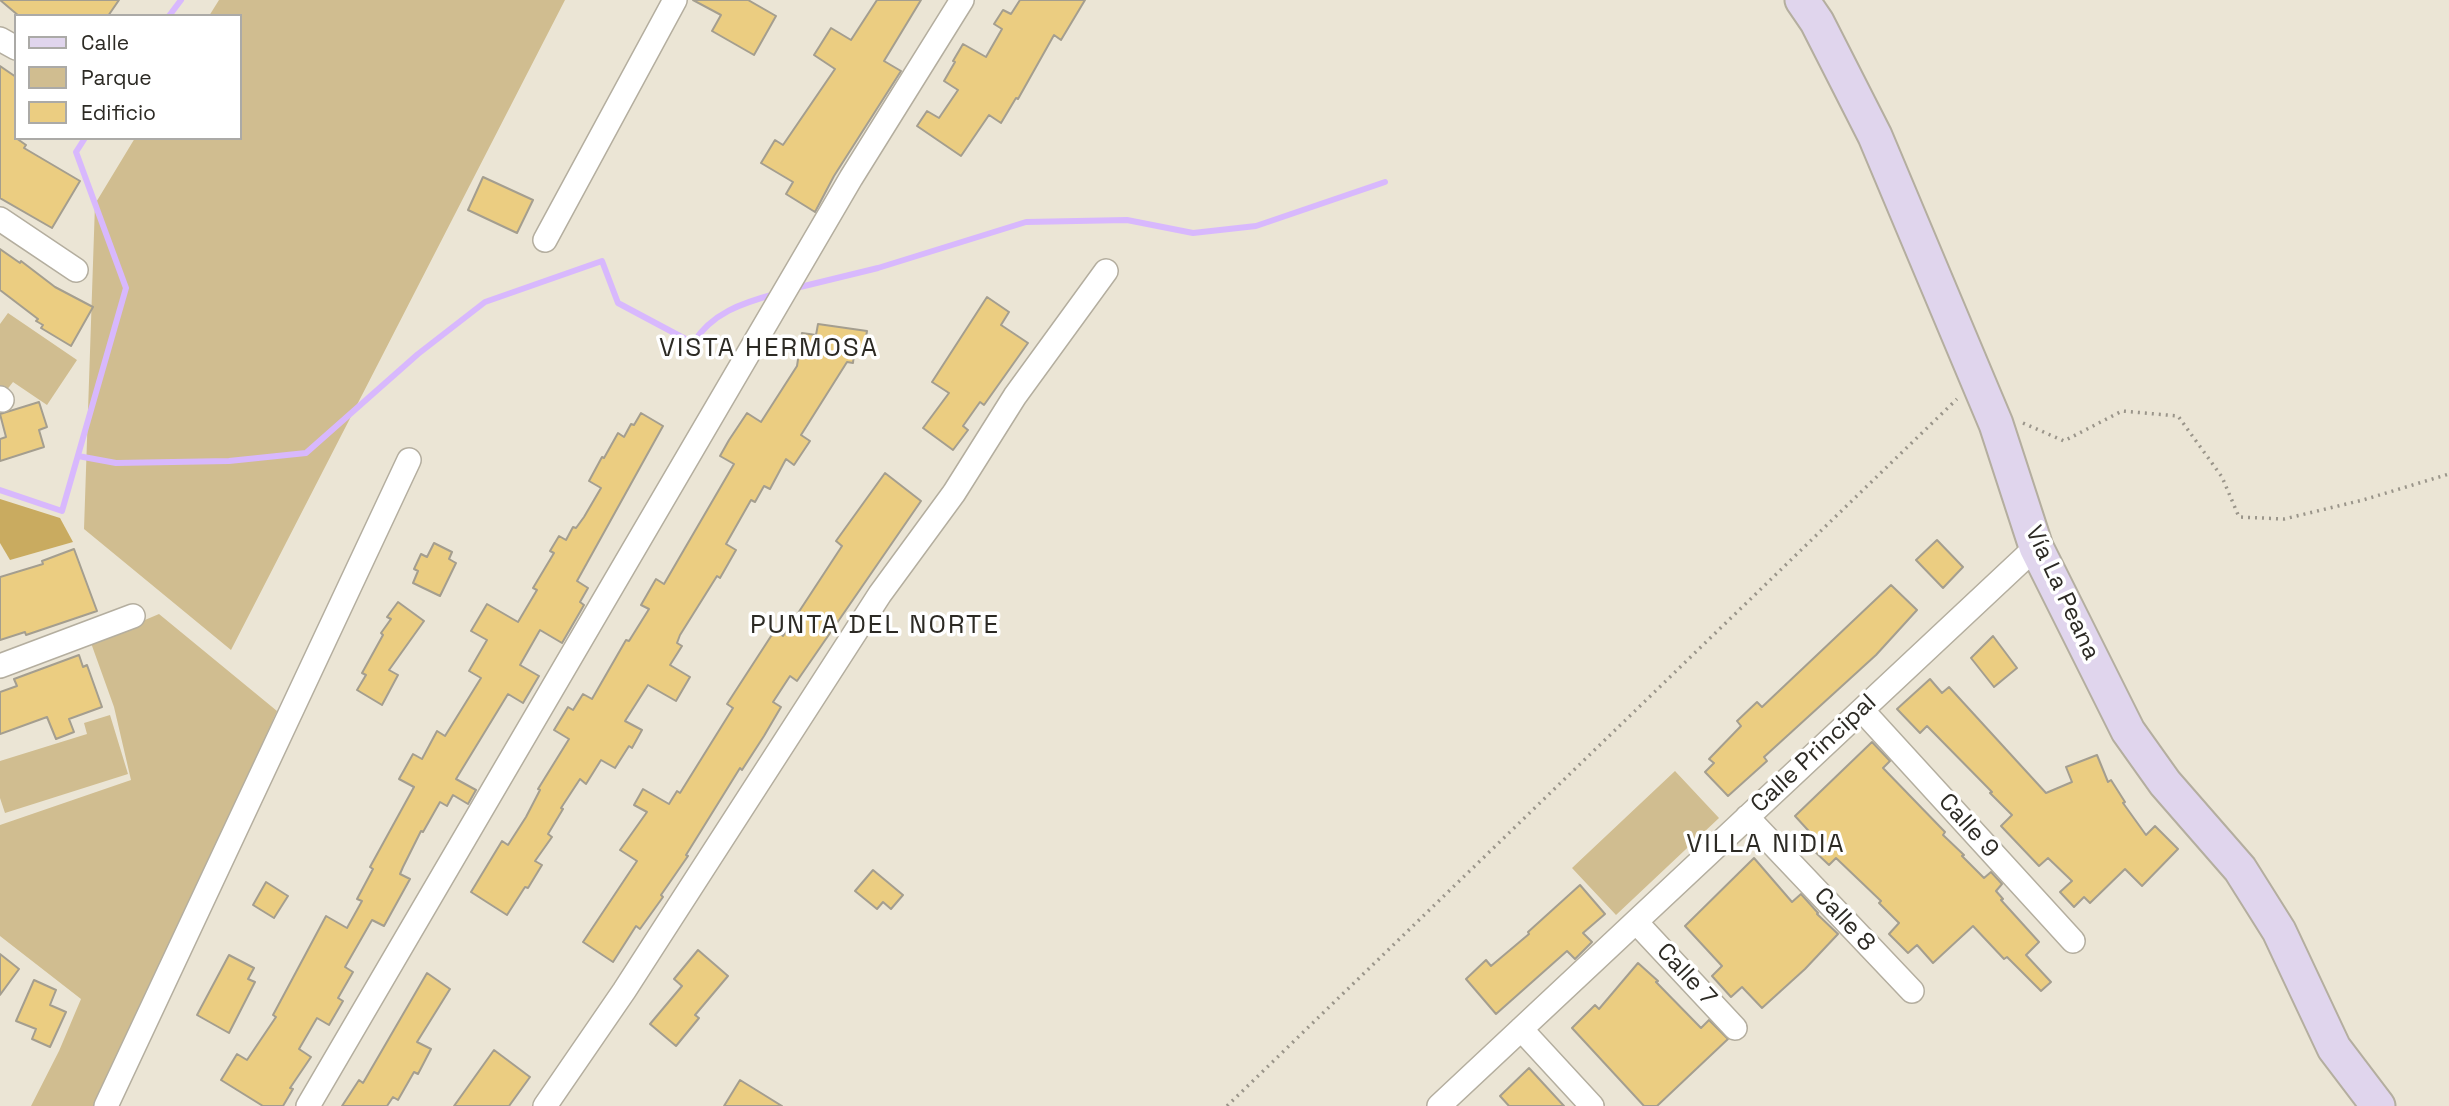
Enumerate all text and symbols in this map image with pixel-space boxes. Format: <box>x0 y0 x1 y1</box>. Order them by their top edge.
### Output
legend <box>14 14 242 140</box>
text: Calle <box>81 29 129 56</box>
text: Parque <box>81 64 152 91</box>
text: Edificio <box>81 99 156 126</box>
district label: VISTA HERMOSA <box>661 333 877 365</box>
street label: Vía La Peana <box>2018 522 2106 664</box>
district label: PUNTA DEL NORTE <box>752 610 998 642</box>
street label: Calle Principal <box>1745 689 1883 819</box>
street label: Calle 9 <box>1932 788 2004 864</box>
district label: VILLA NIDIA <box>1688 829 1844 861</box>
street label: Calle 8 <box>1807 882 1881 958</box>
street label: Calle 7 <box>1650 938 1722 1012</box>

